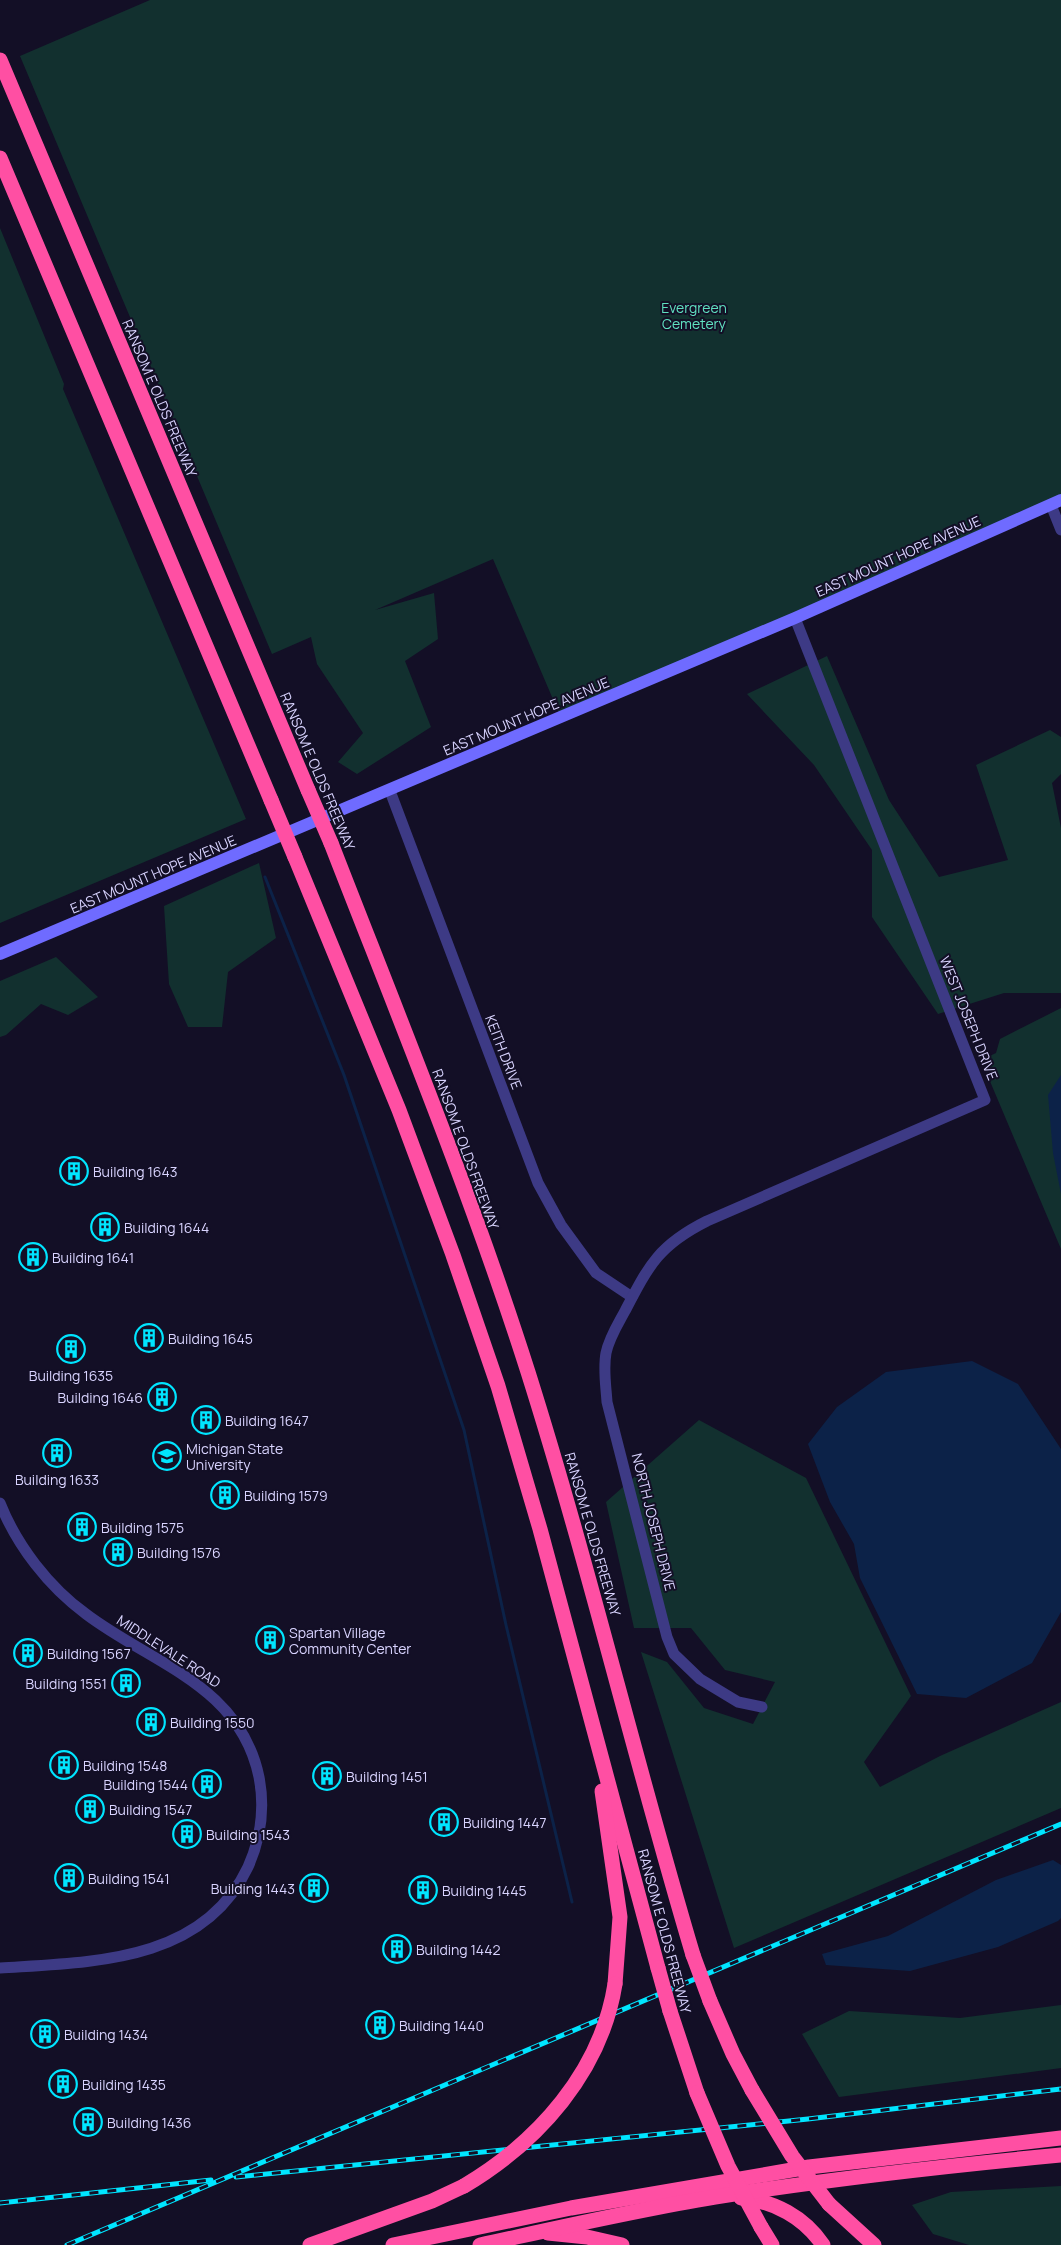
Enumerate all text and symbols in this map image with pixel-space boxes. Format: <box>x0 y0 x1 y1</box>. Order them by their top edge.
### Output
park label: Evergreen Cemetery <box>661 298 727 333</box>
street label: RANSOM E OLDS FREEWAY <box>118 316 202 480</box>
street label: EAST MOUNT HOPE AVENUE <box>813 511 983 601</box>
street label: EAST MOUNT HOPE AVENUE <box>440 672 612 760</box>
street label: RANSOM E OLDS FREEWAY <box>276 689 360 853</box>
street label: EAST MOUNT HOPE AVENUE <box>67 830 239 918</box>
street label: WEST JOSEPH DRIVE <box>935 953 1003 1083</box>
street label: KEITH DRIVE <box>481 1012 527 1092</box>
street label: RANSOM E OLDS FREEWAY <box>428 1066 504 1232</box>
building icon: Building 1643 <box>59 1156 89 1186</box>
place label: Building 1643 <box>93 1162 178 1181</box>
building icon: Building 1644 <box>90 1212 120 1242</box>
place label: Building 1644 <box>124 1218 209 1237</box>
building icon: Building 1641 <box>18 1242 48 1272</box>
place label: Building 1641 <box>52 1248 134 1267</box>
building icon: Building 1645 <box>134 1323 164 1353</box>
place label: Building 1645 <box>168 1329 253 1348</box>
building icon: Building 1635 <box>56 1334 86 1364</box>
place label: Building 1635 <box>29 1366 113 1385</box>
building icon: Building 1646 <box>147 1382 177 1412</box>
place label: Building 1646 <box>58 1388 143 1407</box>
building icon: Building 1647 <box>191 1405 221 1435</box>
place label: Building 1647 <box>225 1411 309 1430</box>
building icon: Building 1633 <box>42 1438 72 1468</box>
place label: Michigan State University <box>186 1439 283 1474</box>
school or university icon: Michigan State University <box>152 1441 182 1471</box>
street label: RANSOM E OLDS FREEWAY <box>561 1450 626 1618</box>
street label: NORTH JOSEPH DRIVE <box>628 1451 680 1593</box>
place label: Building 1633 <box>15 1470 99 1489</box>
building icon: Building 1579 <box>210 1480 240 1510</box>
place label: Building 1579 <box>244 1486 328 1505</box>
building icon: Building 1575 <box>67 1512 97 1542</box>
place label: Building 1575 <box>101 1518 184 1537</box>
building icon: Building 1576 <box>103 1537 133 1567</box>
place label: Building 1576 <box>137 1543 221 1562</box>
street label: MIDDLEVALE ROAD <box>113 1610 225 1692</box>
place label: Spartan Village Community Center <box>289 1623 411 1658</box>
building icon: Spartan Village Community Center <box>255 1625 285 1655</box>
building icon: Building 1567 <box>13 1638 43 1668</box>
place label: Building 1567 <box>47 1644 131 1663</box>
building icon: Building 1551 <box>111 1668 141 1698</box>
place label: Building 1551 <box>26 1674 107 1693</box>
building icon: Building 1550 <box>136 1707 166 1737</box>
place label: Building 1550 <box>170 1713 255 1732</box>
building icon: Building 1548 <box>49 1750 79 1780</box>
place label: Building 1548 <box>83 1756 167 1775</box>
building icon: Building 1451 <box>312 1761 342 1791</box>
place label: Building 1451 <box>346 1767 428 1786</box>
building icon: Building 1544 <box>192 1769 222 1799</box>
place label: Building 1544 <box>103 1775 188 1794</box>
building icon: Building 1547 <box>75 1794 105 1824</box>
place label: Building 1547 <box>109 1800 192 1819</box>
building icon: Building 1447 <box>429 1807 459 1837</box>
place label: Building 1447 <box>463 1813 547 1832</box>
building icon: Building 1543 <box>172 1819 202 1849</box>
place label: Building 1543 <box>206 1825 290 1844</box>
street label: RANSOM E OLDS FREEWAY <box>634 1847 696 2015</box>
building icon: Building 1541 <box>54 1863 84 1893</box>
place label: Building 1541 <box>88 1869 170 1888</box>
building icon: Building 1443 <box>299 1873 329 1903</box>
building icon: Building 1445 <box>408 1875 438 1905</box>
place label: Building 1443 <box>211 1879 295 1898</box>
place label: Building 1445 <box>442 1881 527 1900</box>
building icon: Building 1442 <box>382 1934 412 1964</box>
place label: Building 1442 <box>416 1940 501 1959</box>
building icon: Building 1440 <box>365 2010 395 2040</box>
place label: Building 1440 <box>399 2016 484 2035</box>
building icon: Building 1434 <box>30 2019 60 2049</box>
place label: Building 1434 <box>64 2025 148 2044</box>
building icon: Building 1435 <box>48 2069 78 2099</box>
place label: Building 1435 <box>82 2075 166 2094</box>
building icon: Building 1436 <box>73 2107 103 2137</box>
place label: Building 1436 <box>107 2113 192 2132</box>

